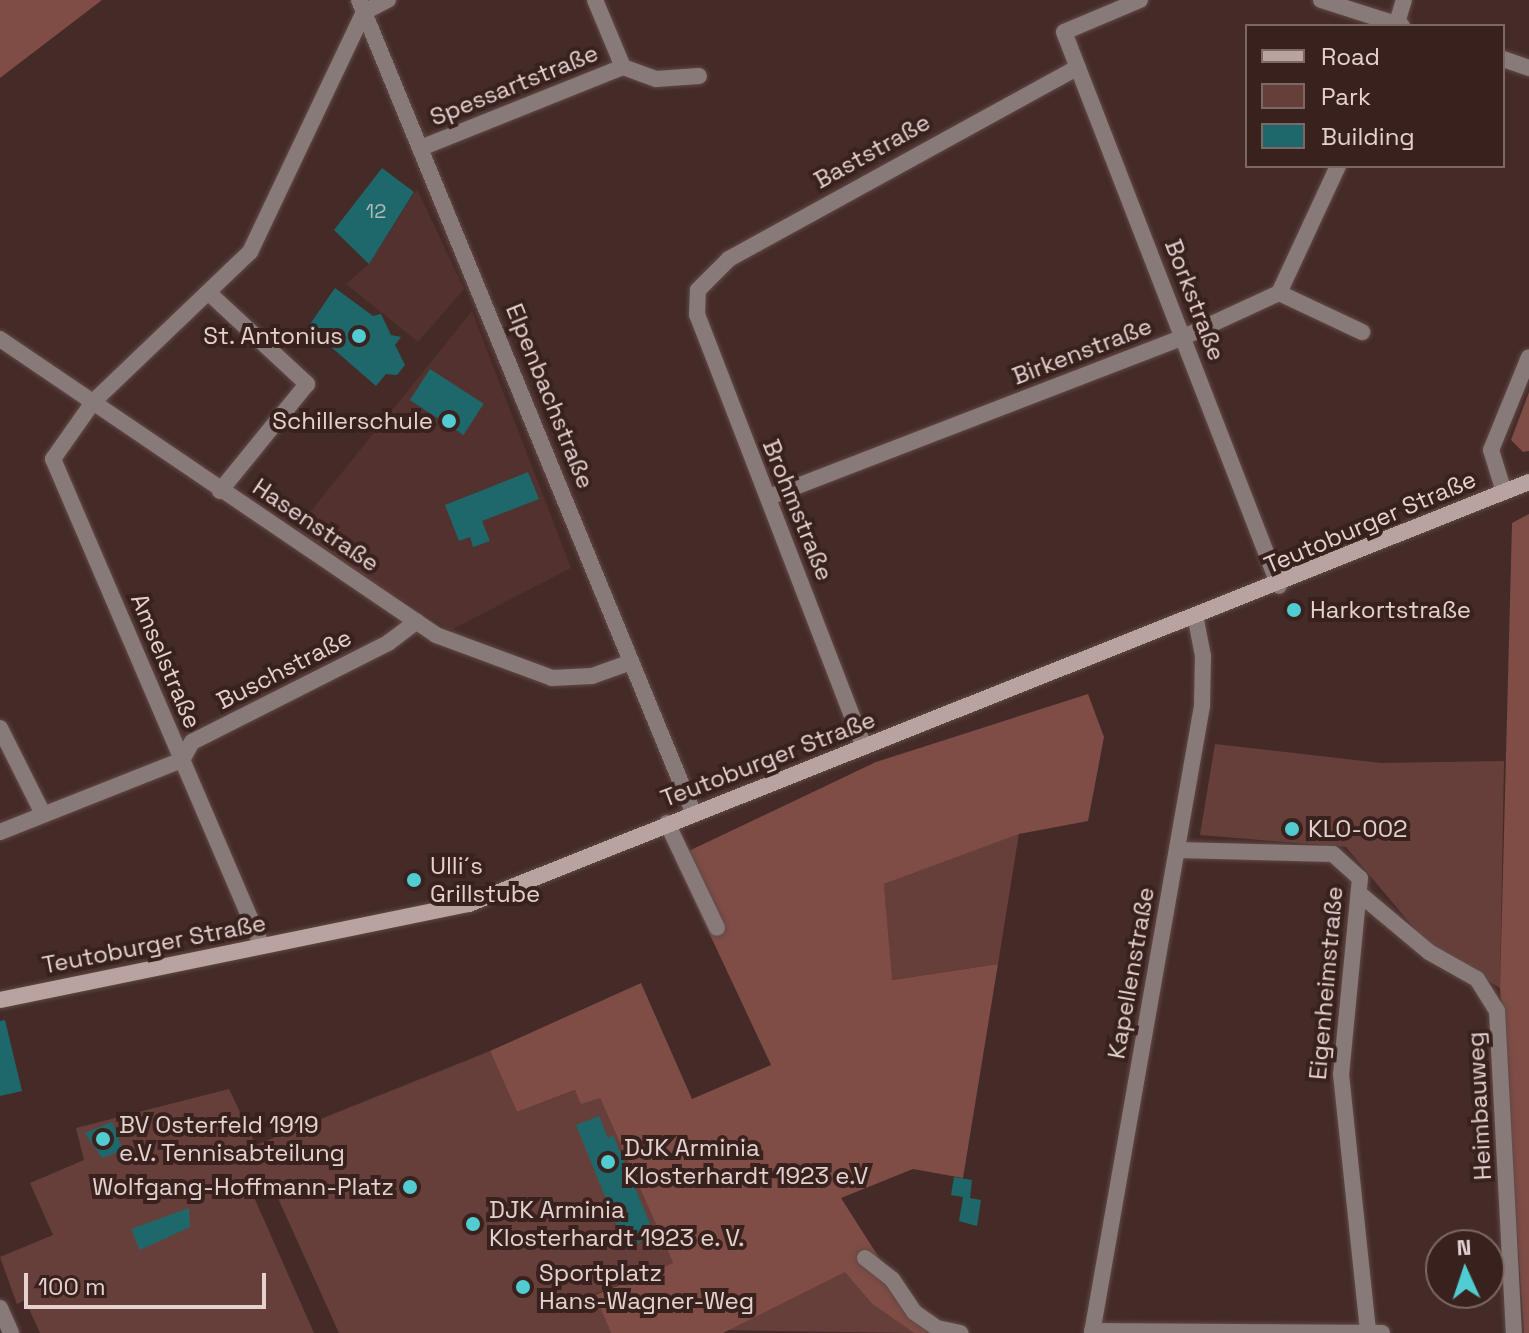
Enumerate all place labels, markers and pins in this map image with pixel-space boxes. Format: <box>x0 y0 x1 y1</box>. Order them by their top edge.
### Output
place label: St. Antonius <box>202 322 343 350</box>
marker: St. Antonius <box>350 327 368 345</box>
place label: Schillerschule <box>272 407 433 435</box>
marker: Schillerschule <box>440 412 458 430</box>
place label: Harkortstraße <box>1310 596 1471 624</box>
marker: Harkortstraße <box>1285 601 1303 619</box>
place label: KLO-002 <box>1308 815 1407 843</box>
marker: KLO-002 <box>1283 820 1301 838</box>
place label: Ulli´s Grillstube <box>430 852 540 908</box>
marker: Ulli´s Grillstube <box>405 871 423 889</box>
place label: BV Osterfeld 1919 e.V. Tennisabteilung <box>119 1111 346 1167</box>
marker: BV Osterfeld 1919 e.V. Tennisabteilung <box>94 1130 112 1148</box>
place label: DJK Arminia Klosterhardt 1923 e.V <box>624 1134 868 1190</box>
marker: DJK Arminia Klosterhardt 1923 e.V <box>599 1153 617 1171</box>
place label: Wolfgang-Hoffmann-Platz <box>92 1173 394 1201</box>
marker: Wolfgang-Hoffmann-Platz <box>401 1178 419 1196</box>
place label: DJK Arminia Klosterhardt 1923 e. V. <box>489 1196 745 1252</box>
marker: DJK Arminia Klosterhardt 1923 e. V. <box>464 1215 482 1233</box>
place label: Sportplatz Hans-Wagner-Weg <box>539 1259 754 1315</box>
marker: Sportplatz Hans-Wagner-Weg <box>514 1278 532 1296</box>

